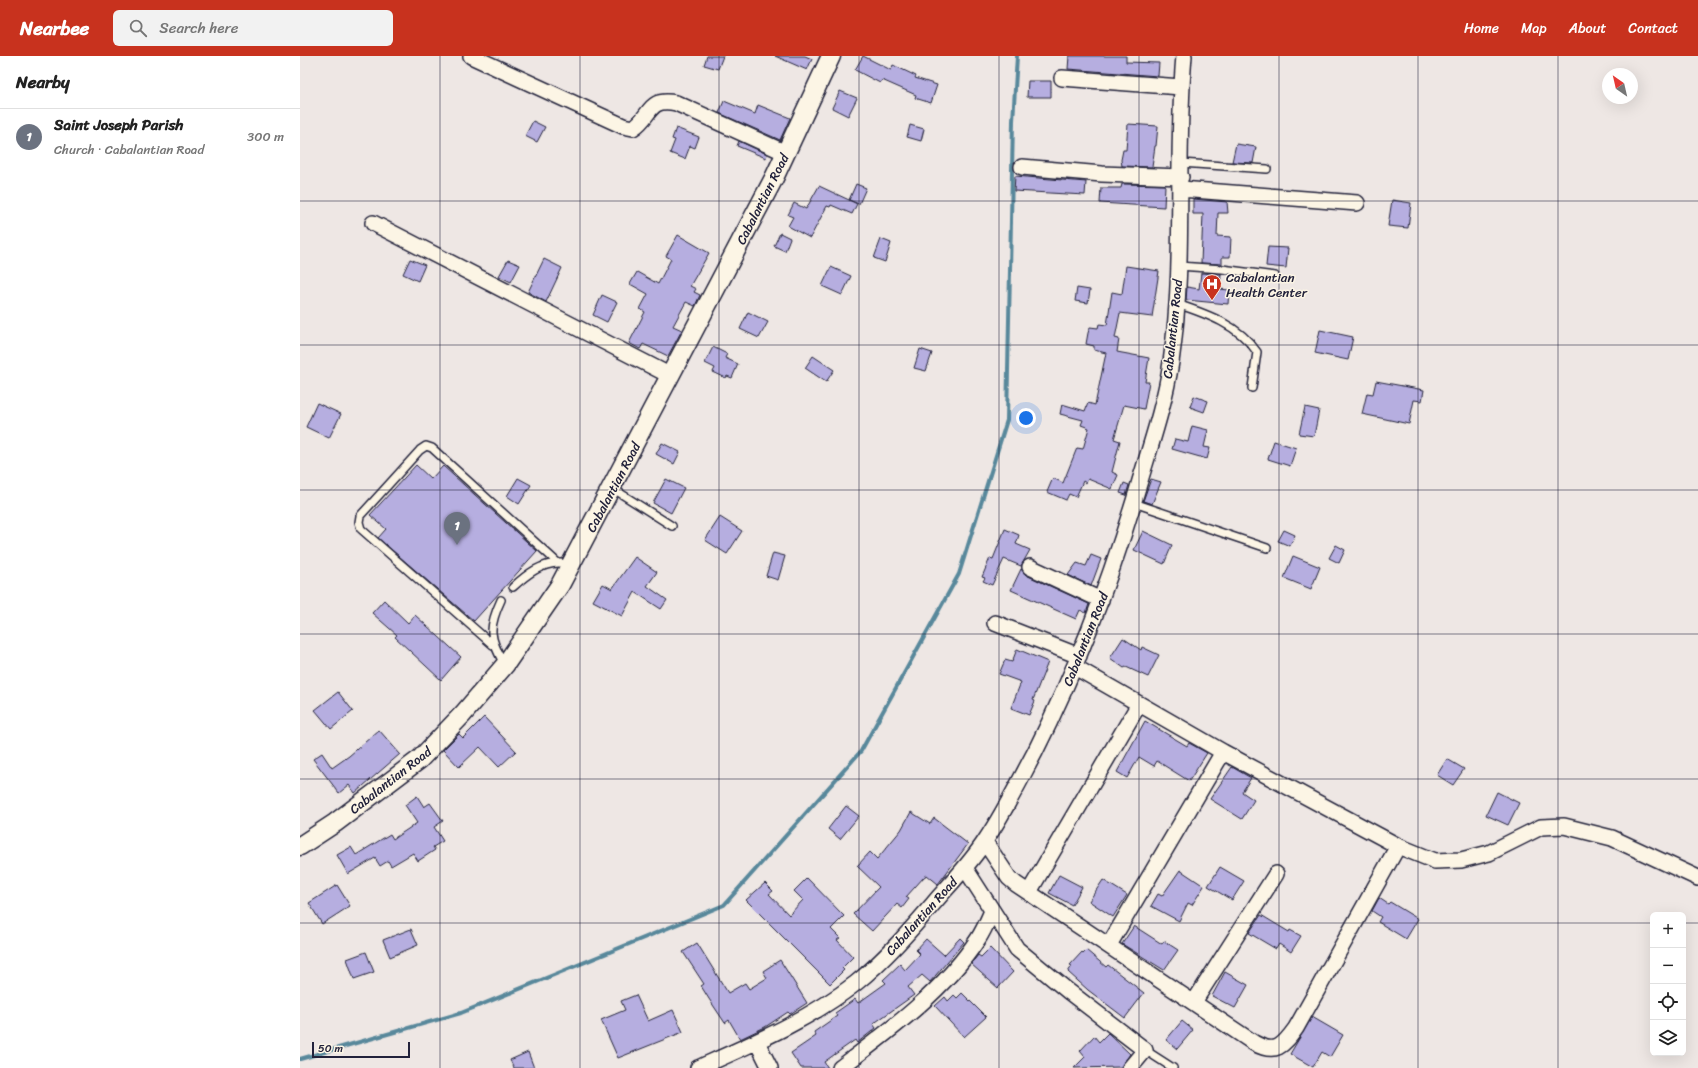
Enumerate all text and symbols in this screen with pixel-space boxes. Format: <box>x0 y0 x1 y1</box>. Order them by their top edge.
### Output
search box <box>113 10 393 46</box>
text: Nearbee <box>20 12 89 45</box>
text: Search here <box>159 15 238 41</box>
text: Home <box>1464 16 1499 41</box>
text: Map <box>1521 16 1547 41</box>
text: About <box>1569 16 1606 41</box>
text: Contact <box>1628 16 1678 41</box>
icon: search <box>127 17 149 39</box>
text: Nearby <box>16 67 70 97</box>
north arrow <box>1602 68 1638 104</box>
text: Saint Joseph Parish <box>54 112 183 138</box>
text: 1 <box>26 125 32 148</box>
text: 300 m <box>247 125 284 148</box>
text: Church · Cabalantian Road <box>54 138 204 161</box>
street label: Cabalantian Road <box>730 149 796 249</box>
place label: Cabalantian Health Center <box>1226 266 1308 304</box>
hospital icon: Cabalantian Health Center <box>1201 273 1223 301</box>
street label: Cabalantian Road <box>1156 277 1189 380</box>
your location <box>1016 408 1036 428</box>
street label: Cabalantian Road <box>580 437 647 537</box>
pin: 1 <box>444 512 470 545</box>
street label: Cabalantian Road <box>1056 588 1115 690</box>
street label: Cabalantian Road <box>344 740 437 820</box>
street label: Cabalantian Road <box>880 871 964 961</box>
map controls <box>1650 912 1686 1056</box>
button: + <box>1650 912 1686 948</box>
button: − <box>1650 948 1686 984</box>
button: locate <box>1650 984 1686 1020</box>
button: layers <box>1650 1020 1686 1056</box>
text: 50 m <box>318 1039 343 1058</box>
scale bar <box>312 1040 410 1059</box>

